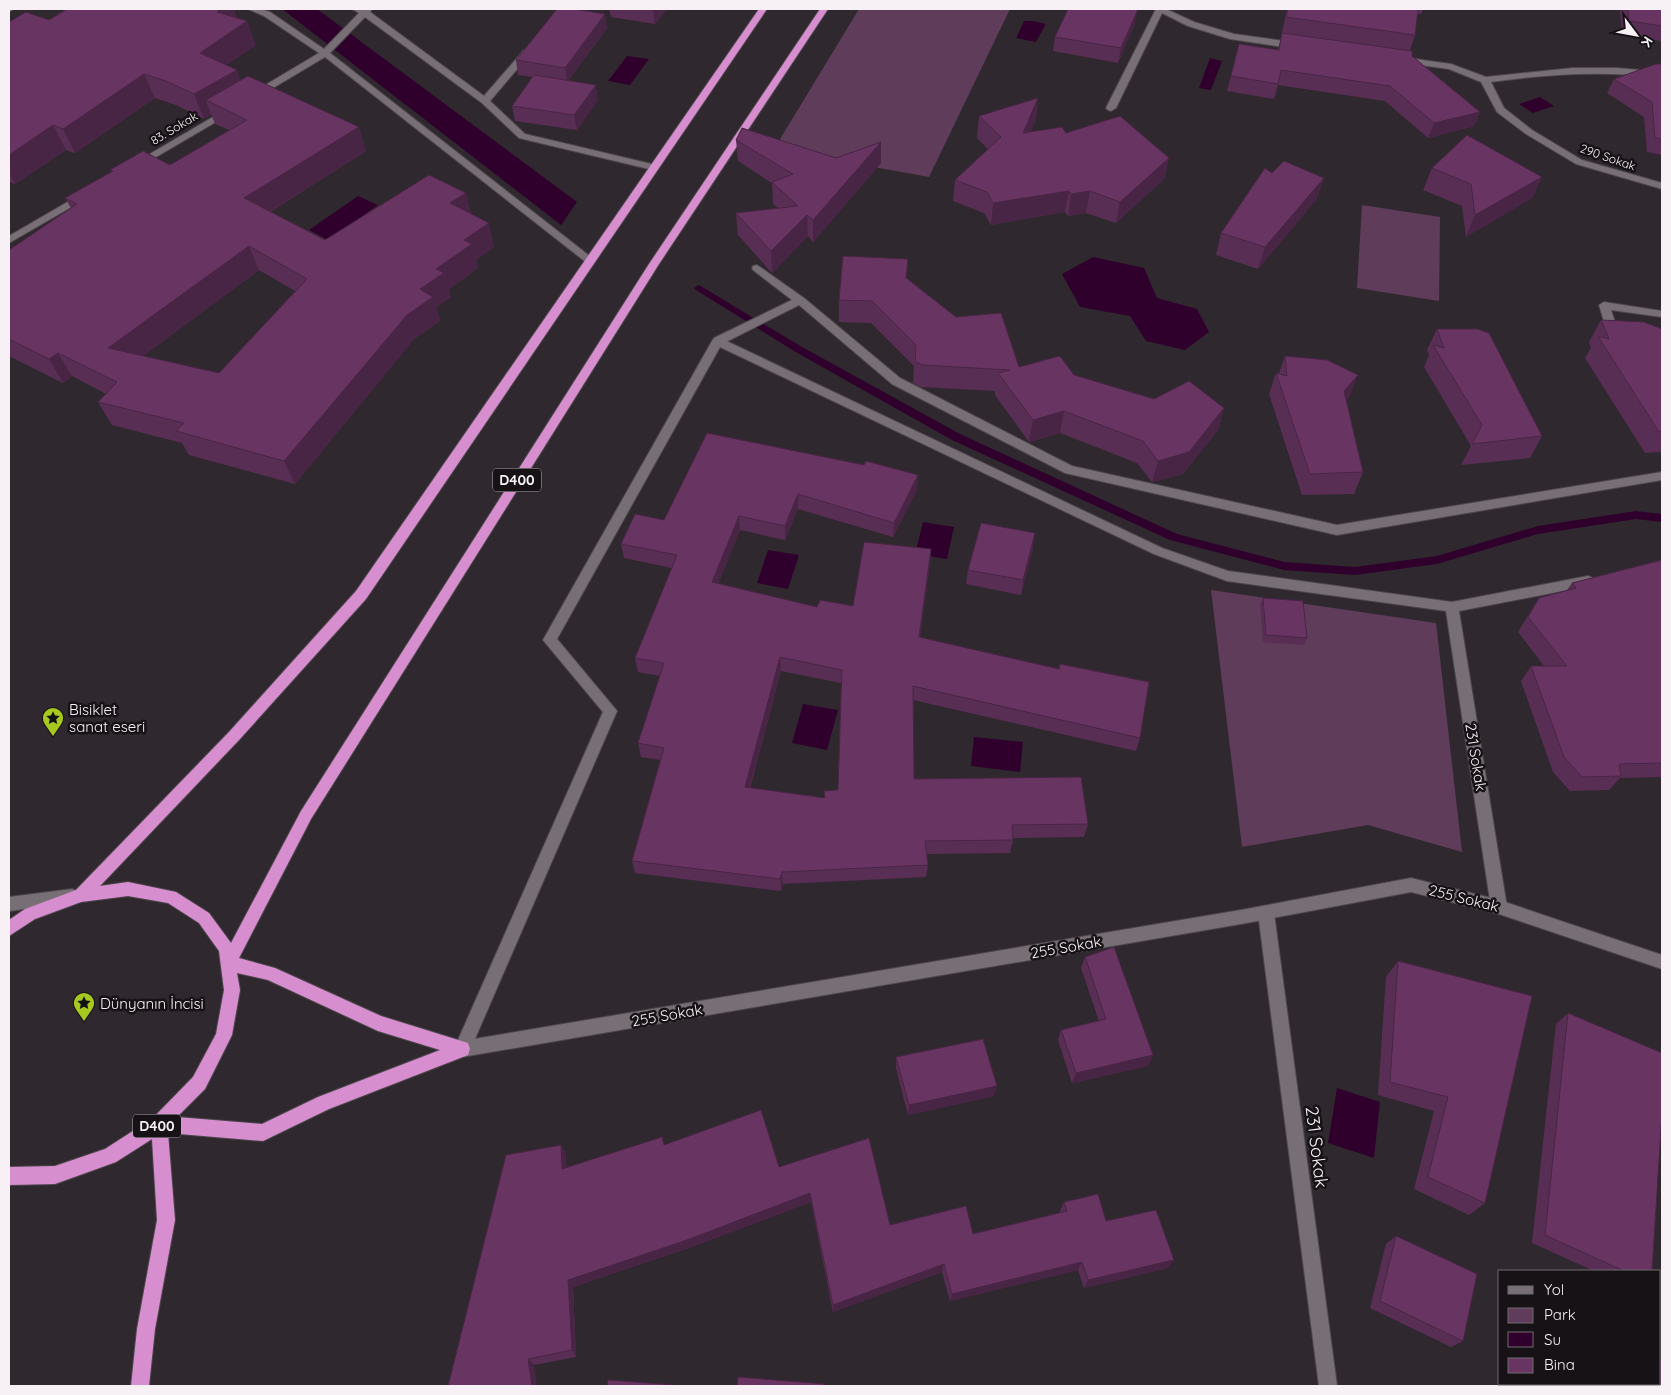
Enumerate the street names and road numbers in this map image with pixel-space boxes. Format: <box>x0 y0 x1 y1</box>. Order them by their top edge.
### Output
street label: 83. Sokak <box>148 108 200 148</box>
street label: 290 Sokak <box>1578 140 1638 174</box>
road number: D400 <box>493 468 541 492</box>
street label: 231 Sokak <box>1461 722 1491 792</box>
street label: 255 Sokak <box>1427 880 1501 916</box>
street label: 255 Sokak <box>1029 931 1103 963</box>
street label: 255 Sokak <box>630 999 704 1031</box>
street label: 231 Sokak <box>1301 1105 1333 1189</box>
road number: D400 <box>133 1114 181 1138</box>

